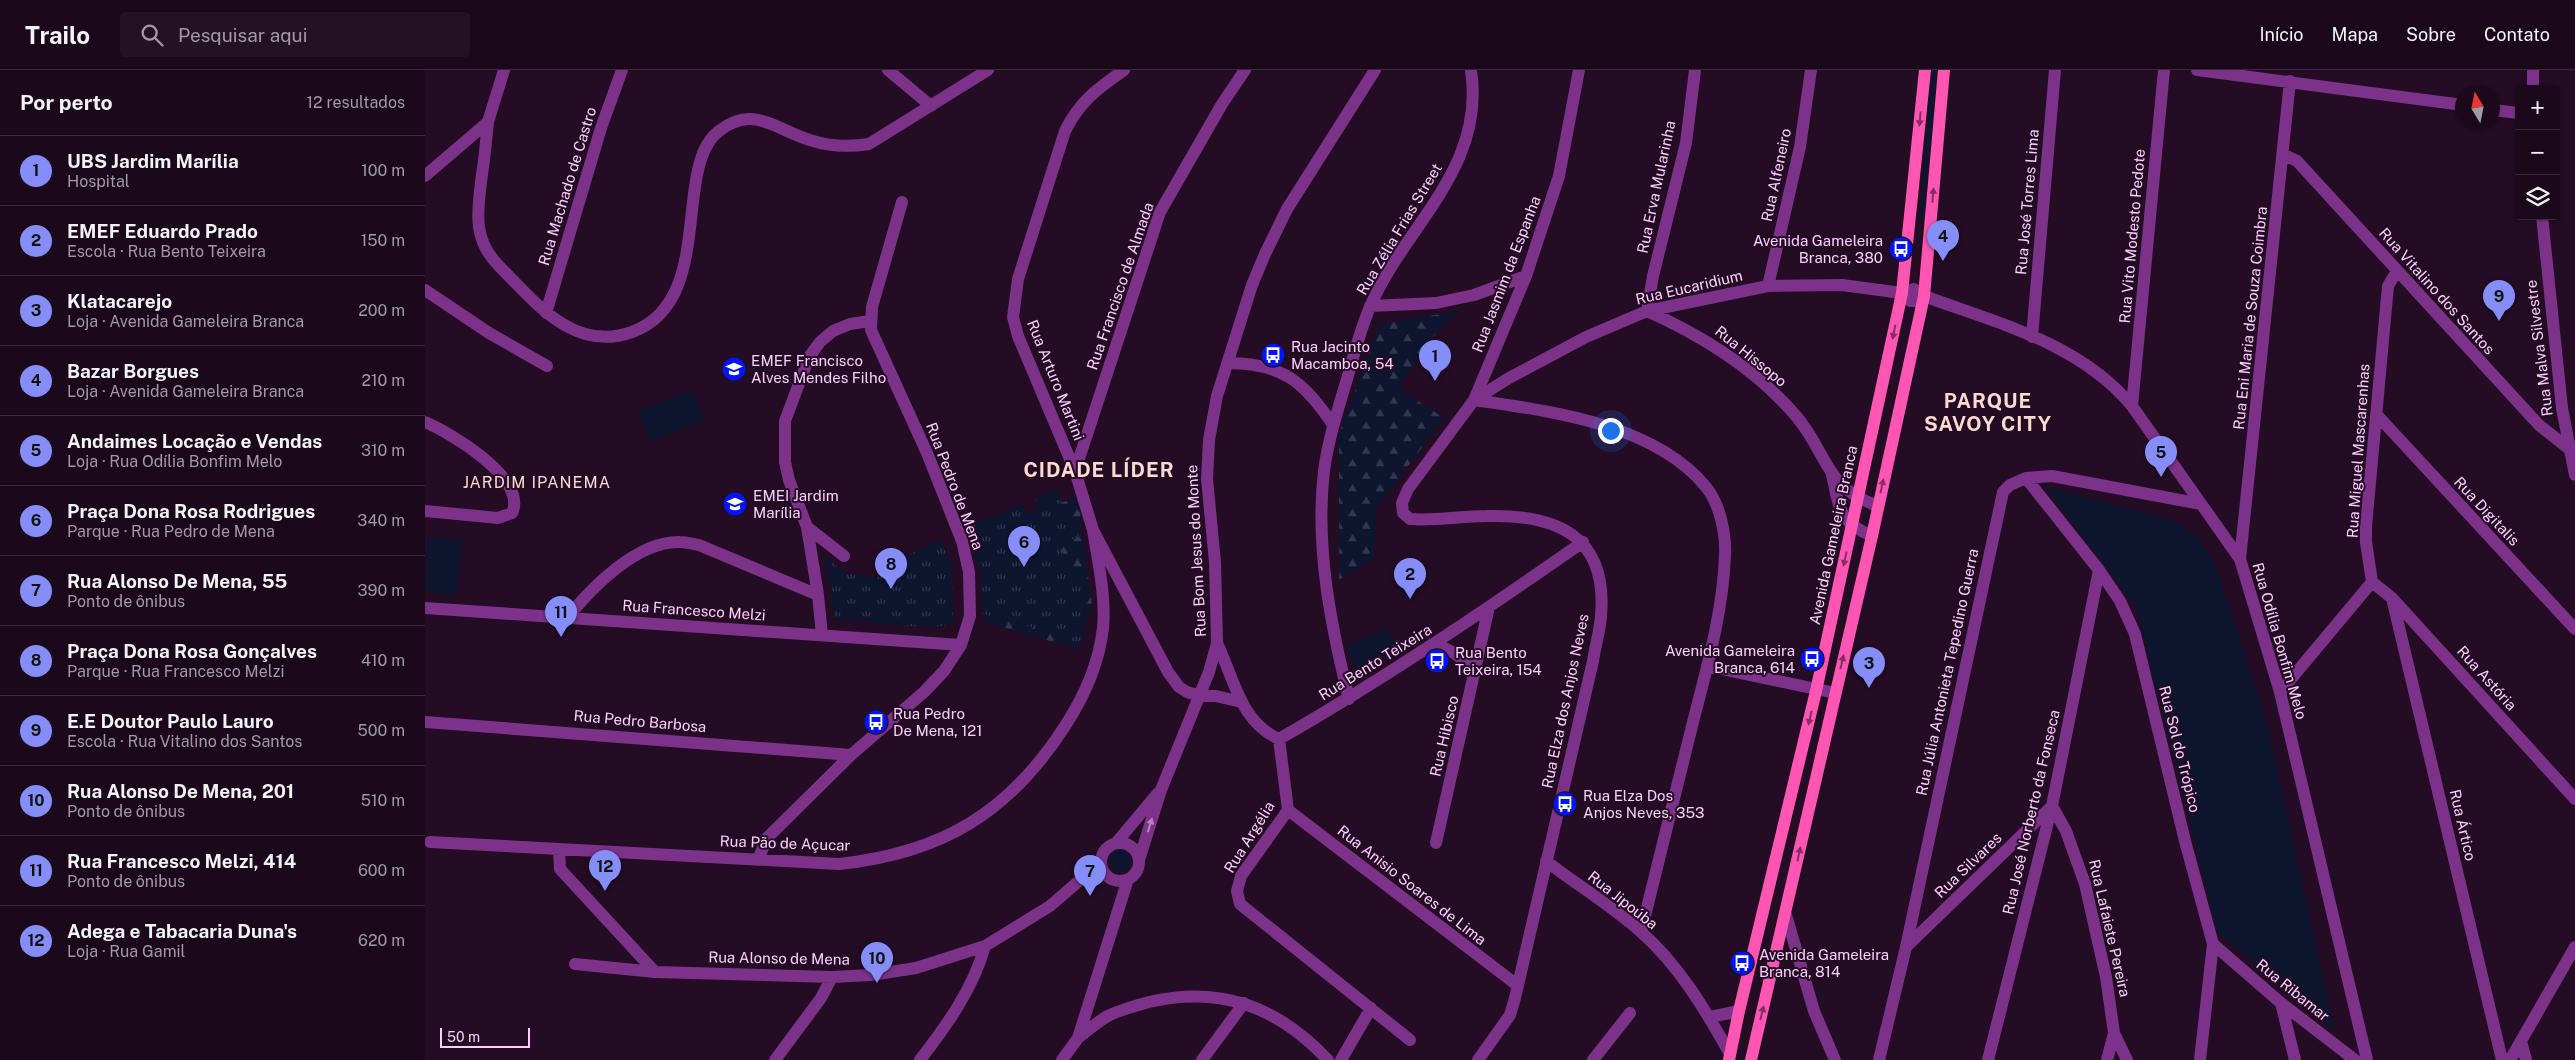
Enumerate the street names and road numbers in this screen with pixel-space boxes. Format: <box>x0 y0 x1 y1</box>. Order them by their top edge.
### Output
street label: Rua Machado de Castro <box>535 105 599 267</box>
street label: Rua Erva Mularinha <box>1634 119 1678 255</box>
street label: Rua Alfeneiro <box>1758 127 1794 223</box>
street label: Rua José Torres Lima <box>2012 129 2042 275</box>
street label: Rua Vito Modesto Pedote <box>2116 148 2148 324</box>
street label: Rua Zélia Frias Street <box>1353 160 1445 298</box>
street label: Rua Jasmim da Espanha <box>1468 194 1544 354</box>
street label: Rua Francisco de Almada <box>1083 200 1157 372</box>
street label: Rua Eni Maria de Souza Coimbra <box>2230 205 2270 431</box>
street label: Rua Vitalino dos Santos <box>2376 224 2498 358</box>
street label: Rua Eucaridium <box>1634 266 1744 308</box>
street label: Rua Malva Silvestre <box>2522 279 2556 417</box>
street label: Rua Arturo Martini <box>1024 317 1088 443</box>
street label: Rua Hissopo <box>1712 322 1790 390</box>
street label: Rua Miguel Mascarenhas <box>2343 363 2373 539</box>
street label: Rua Pedro de Mena <box>923 420 987 552</box>
street label: Avenida Gameleira Branca <box>1806 444 1860 626</box>
street label: Rua Bom Jesus do Monte <box>1183 464 1209 638</box>
street label: Rua Digitalis <box>2451 473 2523 549</box>
street label: Rua Júlia Antonieta Tepedino Guerra <box>1912 547 1982 797</box>
street label: Rua Odília Bonfim Melo <box>2249 561 2311 721</box>
street label: Rua Francesco Melzi <box>622 597 766 623</box>
street label: Rua Elza dos Anjos Neves <box>1538 612 1592 790</box>
street label: Rua Bento Teixeira <box>1315 620 1435 704</box>
street label: Rua Astória <box>2454 642 2520 714</box>
street label: Rua Sol do Trópico <box>2156 684 2204 814</box>
street label: Rua Hibisco <box>1426 694 1462 778</box>
street label: Rua Pedro Barbosa <box>573 707 707 735</box>
street label: Rua José Norberto da Fonseca <box>1999 708 2063 916</box>
street label: Rua Ártico <box>2446 787 2480 863</box>
street label: Rua Argélia <box>1220 798 1278 876</box>
street label: Rua Anisio Soares de Lima <box>1334 822 1490 948</box>
street label: Rua Silvares <box>1931 829 2005 901</box>
street label: Rua Pão de Açucar <box>719 832 851 854</box>
street label: Rua Lafaiete Pereira <box>2086 857 2134 999</box>
street label: Rua Jipoúba <box>1585 868 1661 932</box>
street label: Rua Alonso de Mena <box>708 948 850 968</box>
street label: Rua Ribamar <box>2253 955 2333 1025</box>

